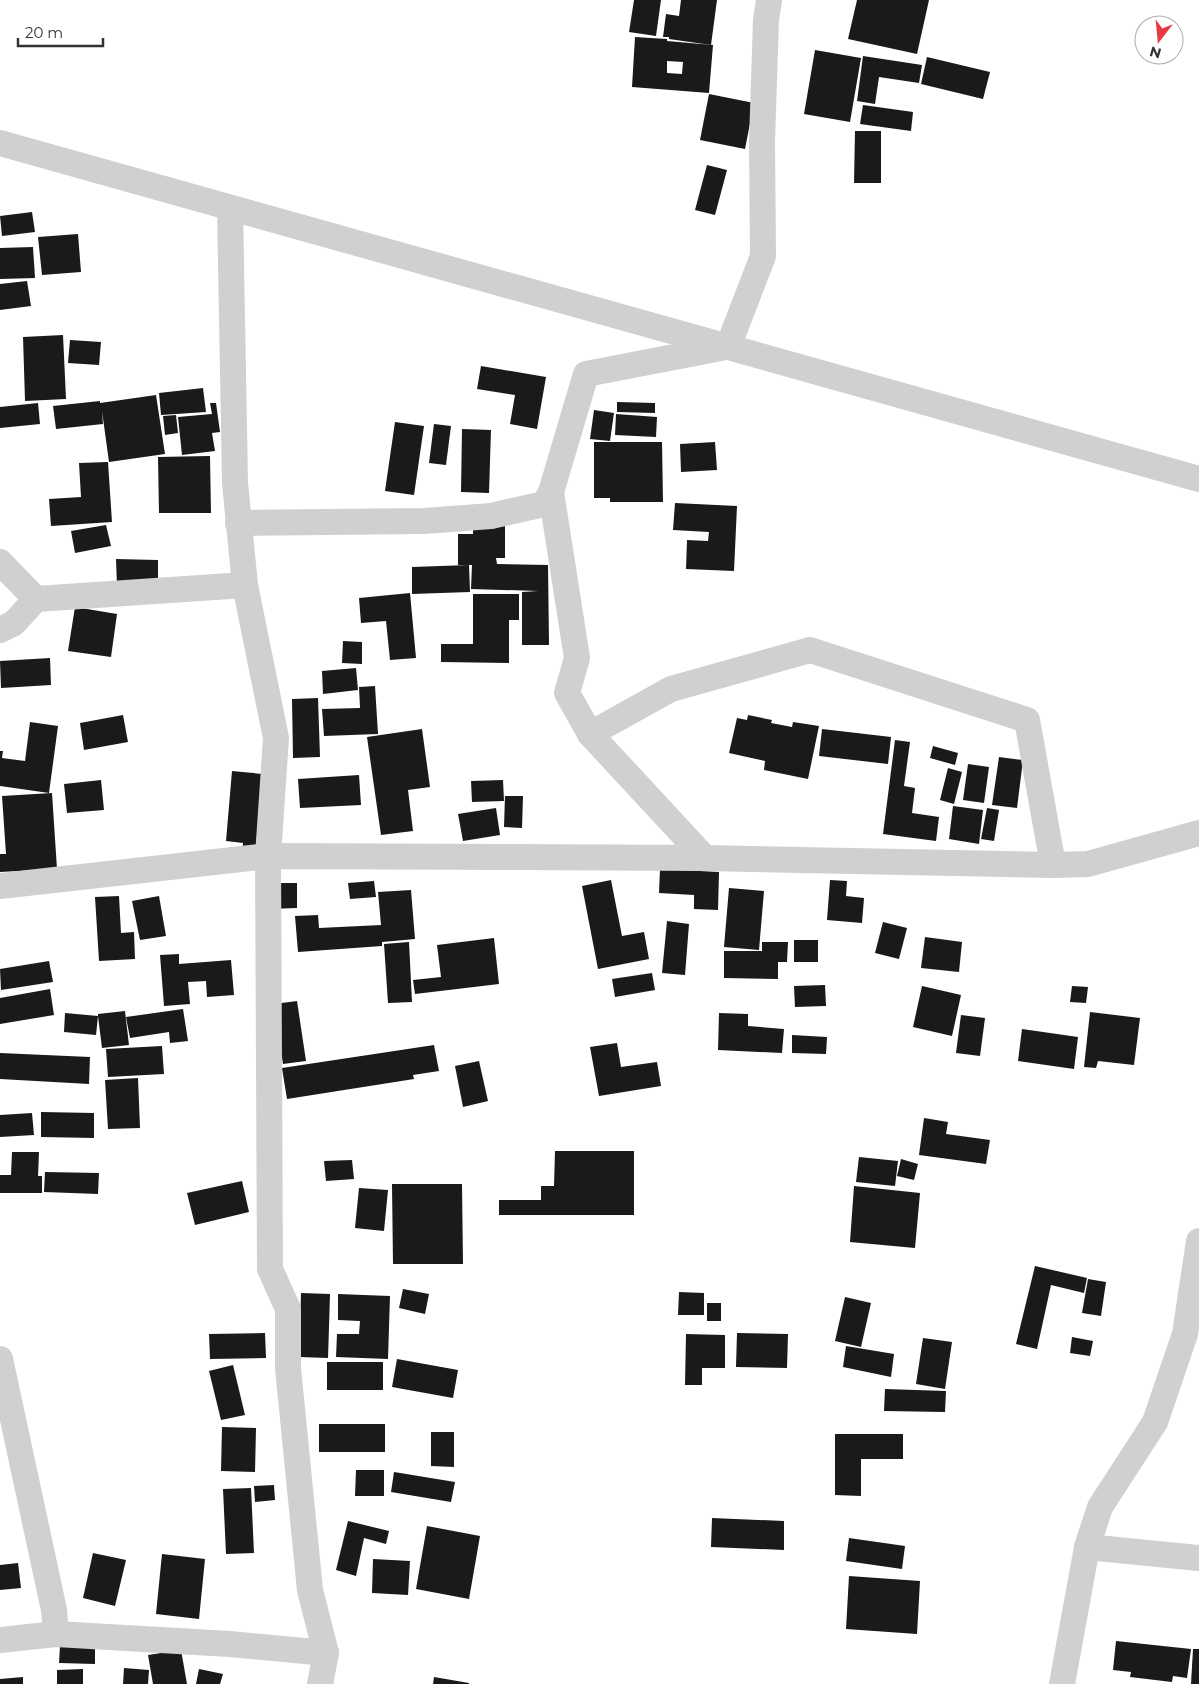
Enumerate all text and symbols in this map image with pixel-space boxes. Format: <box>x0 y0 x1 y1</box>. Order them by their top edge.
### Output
scale bar <box>18 15 102 47</box>
north arrow <box>1134 15 1184 65</box>
text: 20 m <box>25 23 63 42</box>
text: N <box>1147 42 1163 63</box>

